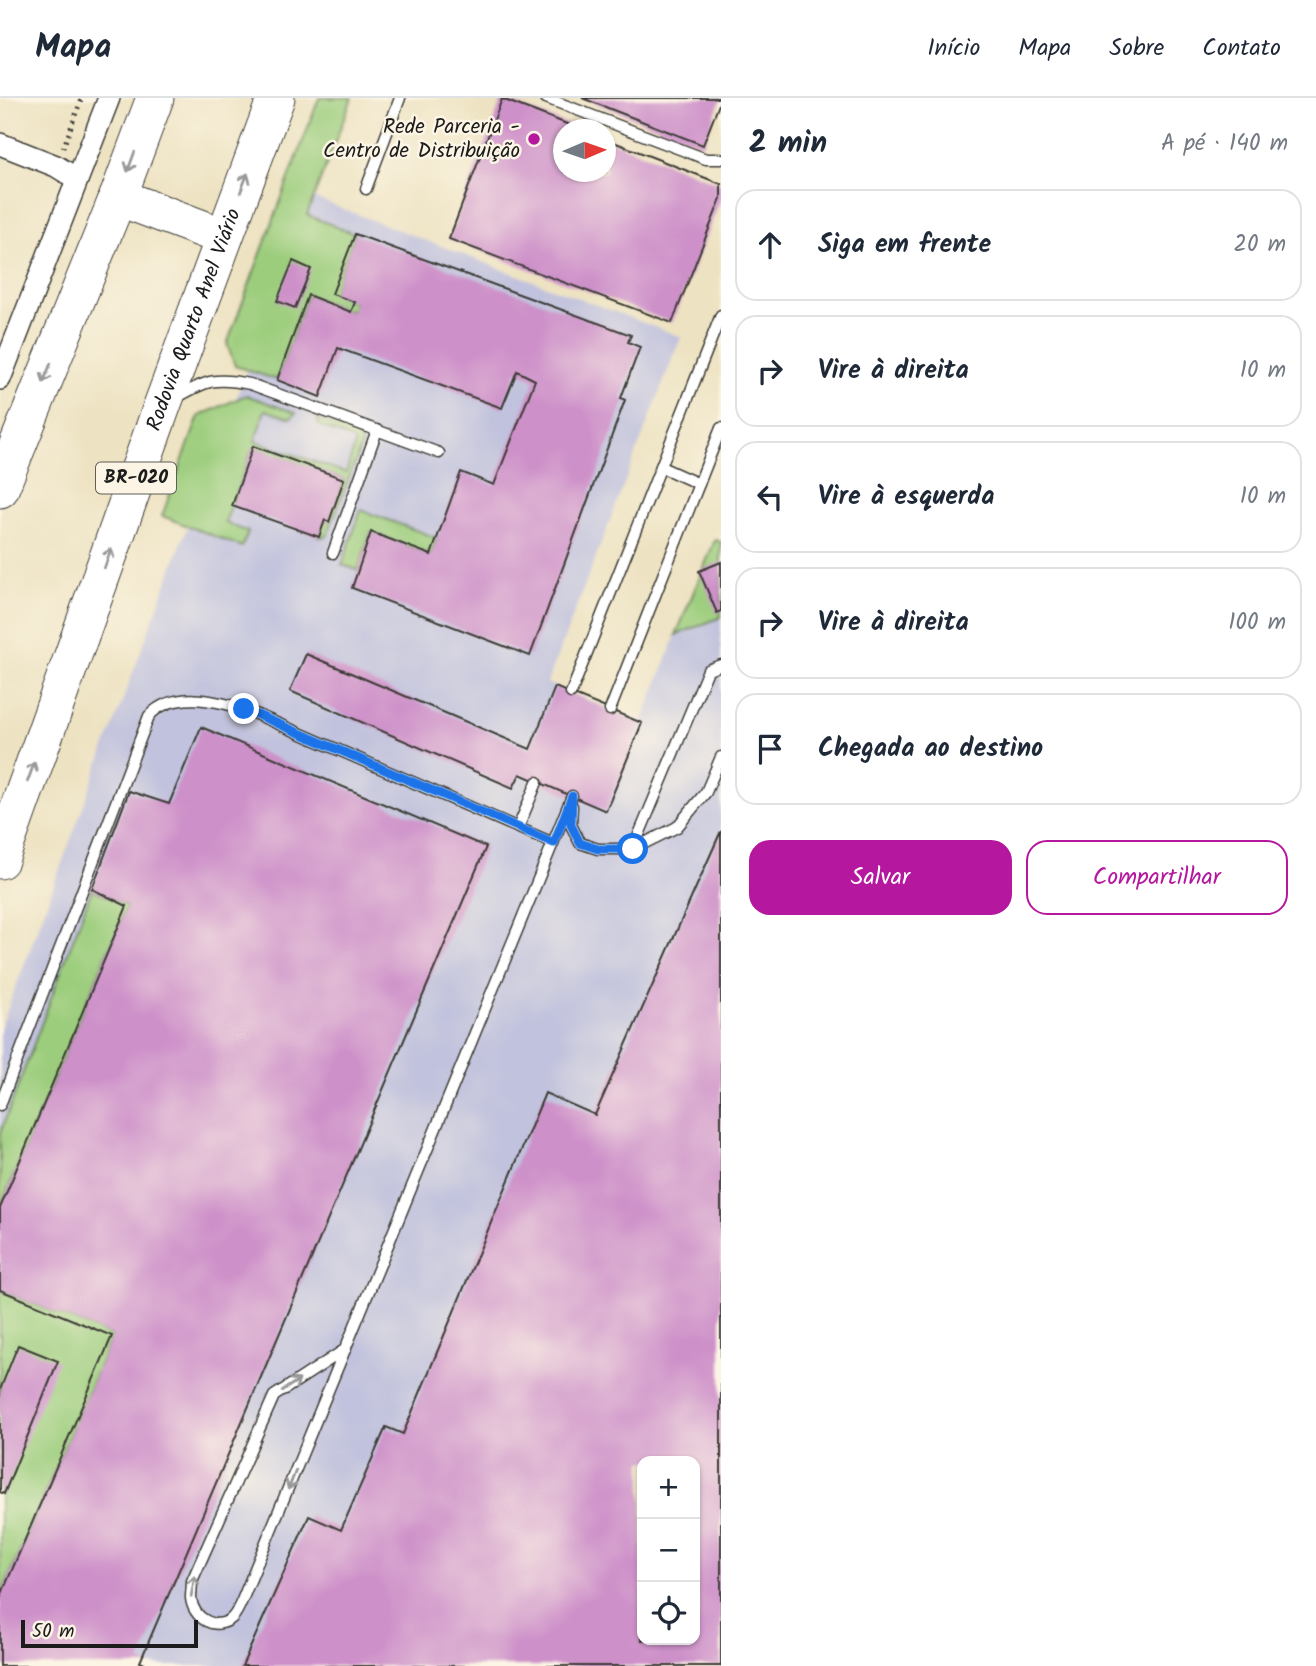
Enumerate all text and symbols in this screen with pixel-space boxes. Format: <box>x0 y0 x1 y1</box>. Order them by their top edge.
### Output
text: Mapa <box>35 22 111 75</box>
text: Início <box>927 29 980 68</box>
text: Mapa <box>1018 29 1071 68</box>
text: Sobre <box>1109 29 1164 68</box>
text: Contato <box>1202 29 1281 68</box>
place label: Rede Parceria - Centro de Distribuição <box>323 111 520 168</box>
north arrow <box>553 119 616 182</box>
text: 2 min <box>749 120 827 168</box>
text: A pé · 140 m <box>1161 126 1288 162</box>
marker: Rede Parceria - Centro de Distribuição <box>526 131 542 147</box>
one-way arrow <box>124 151 136 172</box>
one-way arrow <box>239 173 251 195</box>
street label: Rodovia Quarto Anel Viário <box>138 204 250 436</box>
text: Siga em frente <box>818 224 991 266</box>
icon: ahead <box>751 226 789 264</box>
text: 20 m <box>1234 227 1286 263</box>
text: Vire à direita <box>818 350 969 392</box>
icon: right <box>751 352 789 390</box>
text: 10 m <box>1240 353 1286 389</box>
one-way arrow <box>39 362 52 384</box>
road number: BR-020 <box>96 462 176 494</box>
text: Vire à esquerda <box>818 476 995 518</box>
icon: left <box>751 478 789 516</box>
text: 10 m <box>1240 479 1286 515</box>
one-way arrow <box>102 548 115 570</box>
text: Vire à direita <box>818 602 969 644</box>
icon: right <box>751 604 789 642</box>
text: 100 m <box>1228 605 1286 641</box>
route end <box>228 693 259 724</box>
text: Chegada ao destino <box>818 728 1043 770</box>
icon: arrive <box>751 730 789 768</box>
one-way arrow <box>26 762 38 784</box>
route start <box>617 833 648 864</box>
button: Salvar <box>749 840 1012 915</box>
button: Compartilhar <box>1026 840 1288 915</box>
one-way arrow <box>281 1377 300 1392</box>
map controls <box>637 1456 700 1645</box>
button: + <box>637 1456 700 1519</box>
one-way arrow <box>285 1468 298 1490</box>
button: − <box>637 1519 700 1582</box>
one-way arrow <box>187 1575 200 1598</box>
button: locate <box>637 1582 700 1645</box>
scale bar <box>21 1617 198 1649</box>
text: 50 m <box>32 1617 74 1647</box>

